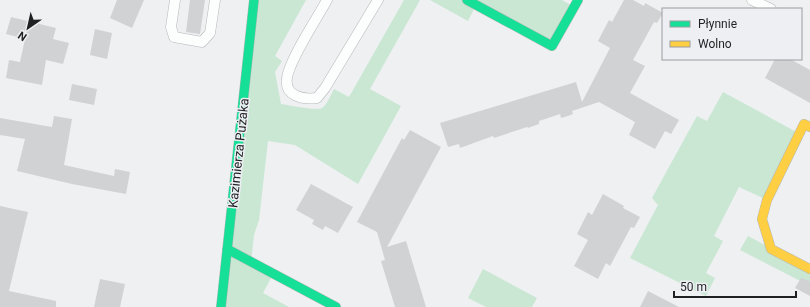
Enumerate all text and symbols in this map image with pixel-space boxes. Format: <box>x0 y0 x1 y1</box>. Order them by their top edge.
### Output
north arrow <box>8 8 48 48</box>
legend <box>662 8 802 60</box>
text: Płynnie <box>698 17 737 31</box>
text: N <box>16 28 30 43</box>
text: Wolno <box>698 37 732 51</box>
street label: Kazimierza Pużaka <box>225 98 252 209</box>
scale bar <box>674 273 796 299</box>
text: 50 m <box>680 280 707 294</box>

